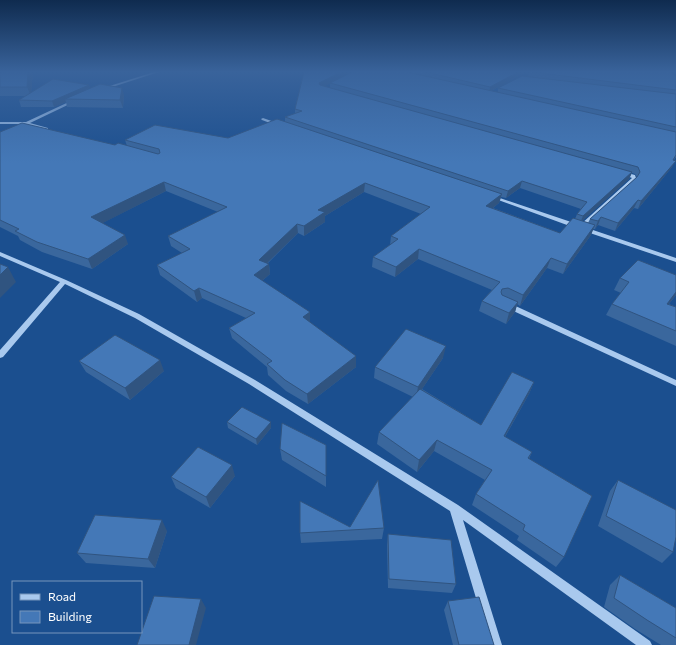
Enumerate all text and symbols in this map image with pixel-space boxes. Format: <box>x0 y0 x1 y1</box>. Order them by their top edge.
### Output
legend <box>12 581 142 633</box>
text: Road <box>48 589 76 603</box>
text: Building <box>48 609 92 623</box>

